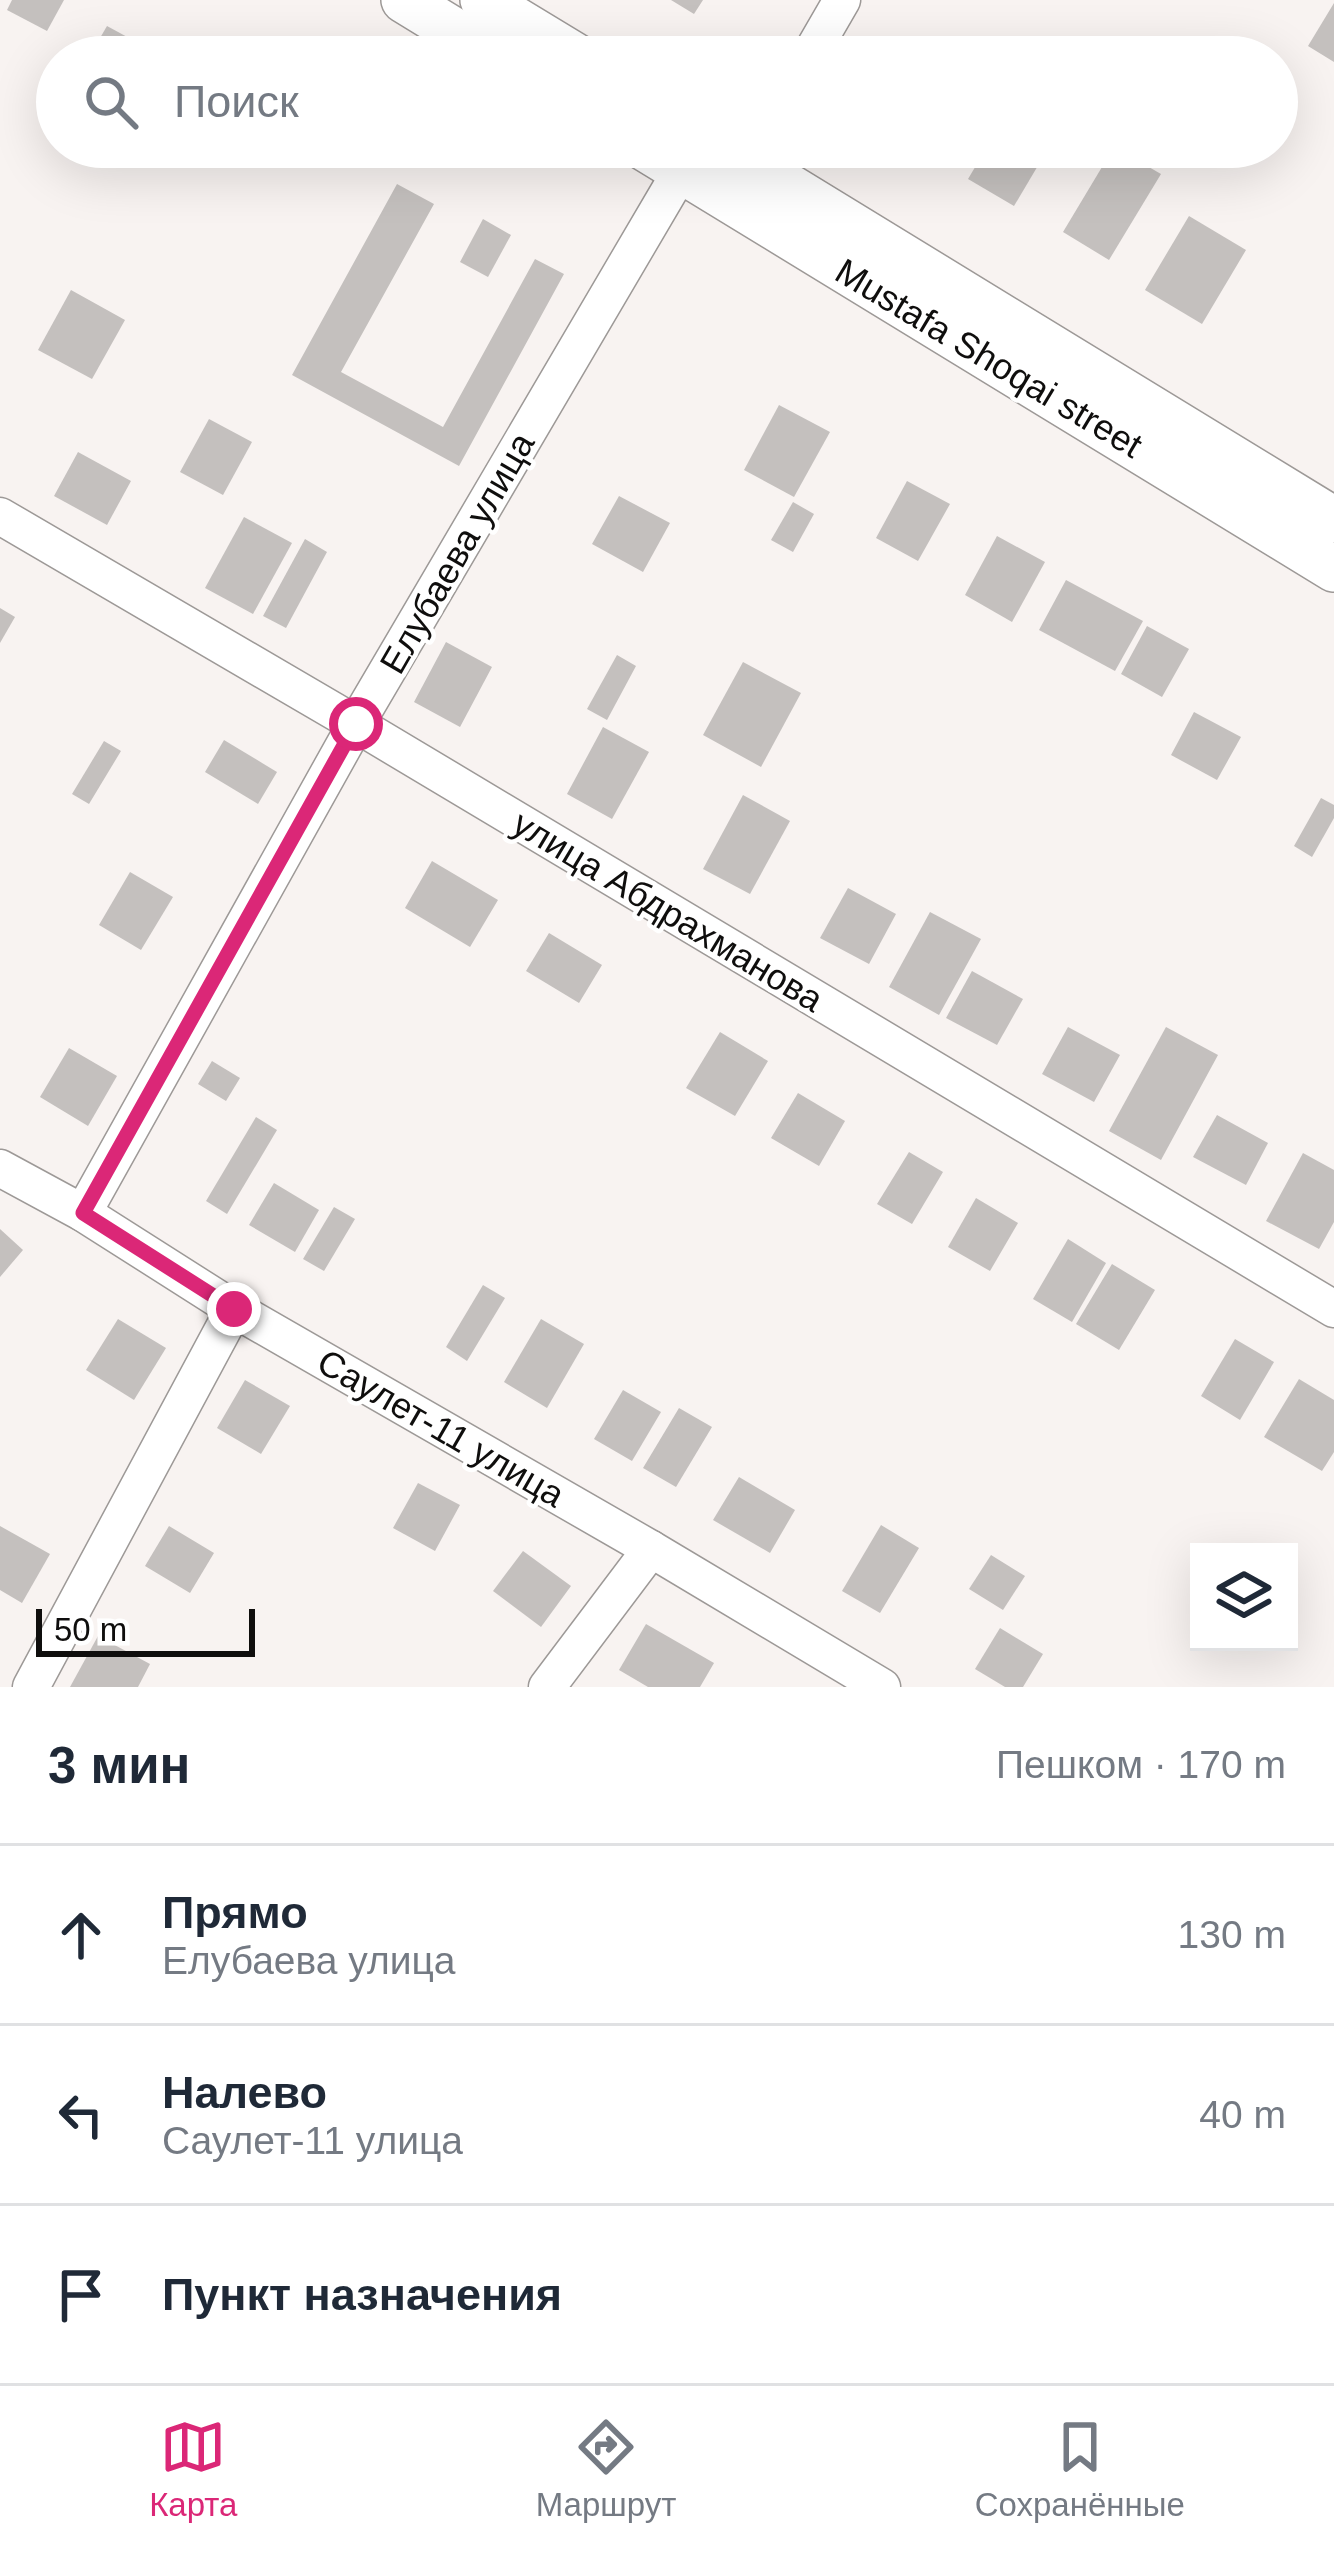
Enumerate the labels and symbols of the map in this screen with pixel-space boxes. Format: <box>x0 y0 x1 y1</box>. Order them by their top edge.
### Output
street label: Mustafa Shoqai street <box>828 250 1150 466</box>
street label: Елубаева улица <box>372 425 543 681</box>
route start <box>329 697 383 751</box>
street label: улица Абдрахманова <box>506 802 831 1020</box>
route end <box>207 1282 261 1336</box>
street label: Саулет-11 улица <box>310 1341 572 1516</box>
scale bar <box>36 1603 255 1656</box>

